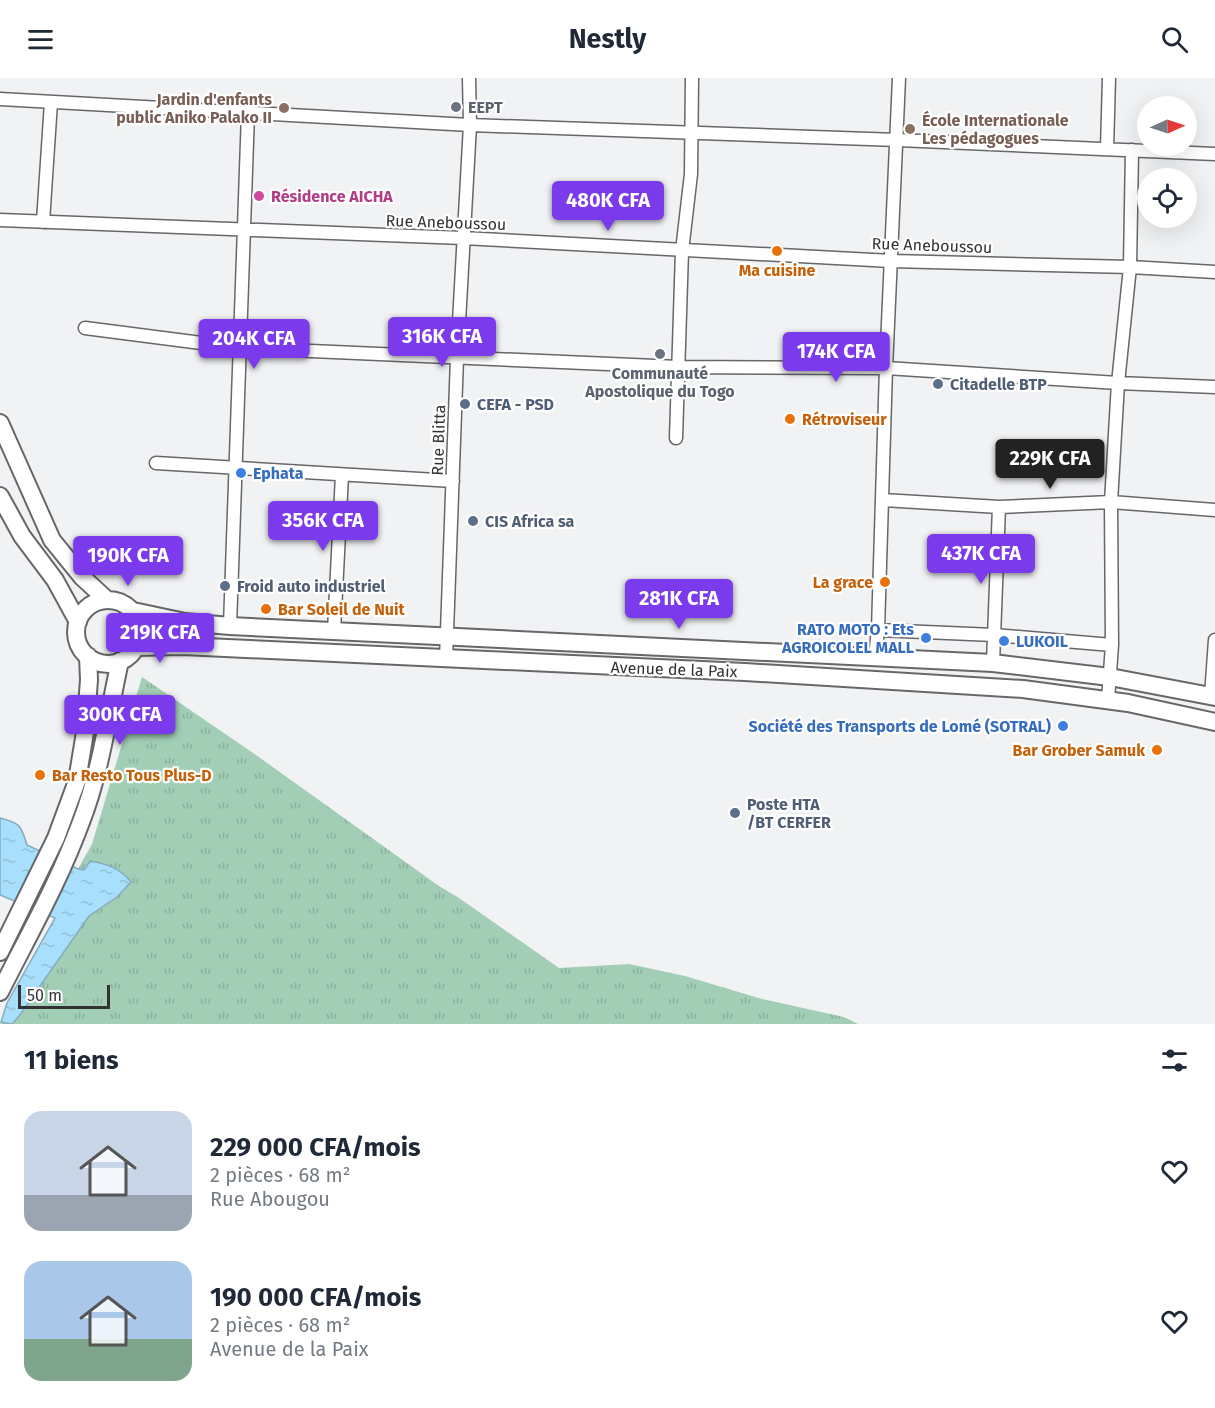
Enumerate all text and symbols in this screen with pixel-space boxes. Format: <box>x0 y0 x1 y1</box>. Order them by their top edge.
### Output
icon: menu <box>24 23 57 56</box>
text: Nestly <box>569 23 646 55</box>
icon: search <box>1158 23 1191 56</box>
place label: Jardin d'enfants public Aniko Palako II <box>116 90 272 127</box>
north arrow <box>1137 96 1197 156</box>
map controls <box>1137 96 1197 228</box>
place label: EEPT <box>468 98 503 117</box>
marker: EEPT <box>449 100 463 114</box>
marker: Jardin d'enfants public Aniko Palako II <box>277 101 291 115</box>
place label: École Internationale Les pédagogues <box>922 110 1069 148</box>
marker: École Internationale Les pédagogues <box>903 122 917 136</box>
button: locate <box>1137 168 1197 228</box>
pin: 480K CFA <box>546 181 670 232</box>
place label: Résidence AICHA <box>271 187 393 206</box>
text: 480K CFA <box>566 188 650 212</box>
marker: Résidence AICHA <box>252 189 266 203</box>
street label: Rue Aneboussou <box>385 211 507 234</box>
street label: Rue Aneboussou <box>871 234 993 257</box>
marker: Ma cuisine <box>770 244 784 258</box>
place label: Ma cuisine <box>739 261 815 280</box>
pin: 316K CFA <box>380 317 504 368</box>
pin: 204K CFA <box>192 319 316 370</box>
text: 316K CFA <box>402 324 482 348</box>
text: 204K CFA <box>213 326 295 350</box>
pin: 174K CFA <box>774 332 898 383</box>
text: 174K CFA <box>797 339 875 363</box>
marker: Communauté Apostolique du Togo <box>653 347 667 361</box>
place label: Communauté Apostolique du Togo <box>584 364 735 401</box>
place label: Citadelle BTP <box>950 375 1047 394</box>
marker: Citadelle BTP <box>931 377 945 391</box>
place label: CEFA - PSD <box>477 395 554 414</box>
marker: CEFA - PSD <box>458 397 472 411</box>
street label: Rue Blitta <box>428 404 449 476</box>
place label: Rétroviseur <box>802 410 887 429</box>
marker: Rétroviseur <box>783 412 797 426</box>
pin: 229K CFA <box>988 439 1112 490</box>
text: 229K CFA <box>1009 446 1091 470</box>
place label: Ephata <box>253 464 304 483</box>
marker: Ephata <box>234 466 248 480</box>
pin: 356K CFA <box>261 501 385 552</box>
text: 356K CFA <box>282 508 364 532</box>
place label: CIS Africa sa <box>485 512 575 531</box>
marker: CIS Africa sa <box>466 514 480 528</box>
pin: 437K CFA <box>919 534 1043 585</box>
pin: 190K CFA <box>66 536 190 587</box>
text: 437K CFA <box>941 541 1021 565</box>
text: 190K CFA <box>87 543 169 567</box>
place label: La grace <box>813 573 873 592</box>
marker: La grace <box>878 575 892 589</box>
place label: Froid auto industriel <box>237 577 386 596</box>
marker: Froid auto industriel <box>218 579 232 593</box>
pin: 281K CFA <box>617 579 741 630</box>
text: 281K CFA <box>639 586 719 610</box>
place label: Bar Soleil de Nuit <box>278 600 405 619</box>
marker: Bar Soleil de Nuit <box>259 602 273 616</box>
pin: 219K CFA <box>98 613 222 664</box>
text: 219K CFA <box>120 620 200 644</box>
place label: RATO MOTO : Ets AGROICOLEL MALL <box>781 620 914 657</box>
marker: RATO MOTO : Ets AGROICOLEL MALL <box>919 631 933 645</box>
place label: LUKOIL <box>1016 632 1068 651</box>
marker: LUKOIL <box>997 634 1011 648</box>
street label: Avenue de la Paix <box>610 658 738 681</box>
pin: 300K CFA <box>58 695 182 746</box>
text: 300K CFA <box>78 702 162 726</box>
place label: Société des Transports de Lomé (SOTRAL) <box>749 717 1051 736</box>
marker: Société des Transports de Lomé (SOTRAL) <box>1056 719 1070 733</box>
place label: Bar Grober Samuk <box>1013 741 1145 760</box>
marker: Bar Grober Samuk <box>1150 743 1164 757</box>
place label: Bar Resto Tous Plus-D <box>52 766 212 785</box>
marker: Bar Resto Tous Plus-D <box>33 768 47 782</box>
place label: Poste HTA /BT CERFER <box>747 795 831 832</box>
marker: Poste HTA /BT CERFER <box>728 806 742 820</box>
scale bar <box>18 982 110 1010</box>
text: 50 m <box>27 986 62 1005</box>
icon: filters <box>1158 1044 1191 1077</box>
text: 11 biens <box>24 1045 119 1076</box>
text: 229 000 CFA/mois <box>210 1132 421 1163</box>
icon: home <box>72 1135 144 1207</box>
icon: heart <box>1158 1155 1191 1188</box>
text: 2 pièces · 68 m² <box>210 1163 350 1187</box>
text: Rue Abougou <box>210 1187 330 1211</box>
text: 190 000 CFA/mois <box>210 1282 421 1313</box>
icon: home <box>72 1285 144 1357</box>
icon: heart <box>1158 1305 1191 1338</box>
text: 2 pièces · 68 m² <box>210 1313 350 1337</box>
text: Avenue de la Paix <box>210 1337 369 1361</box>

